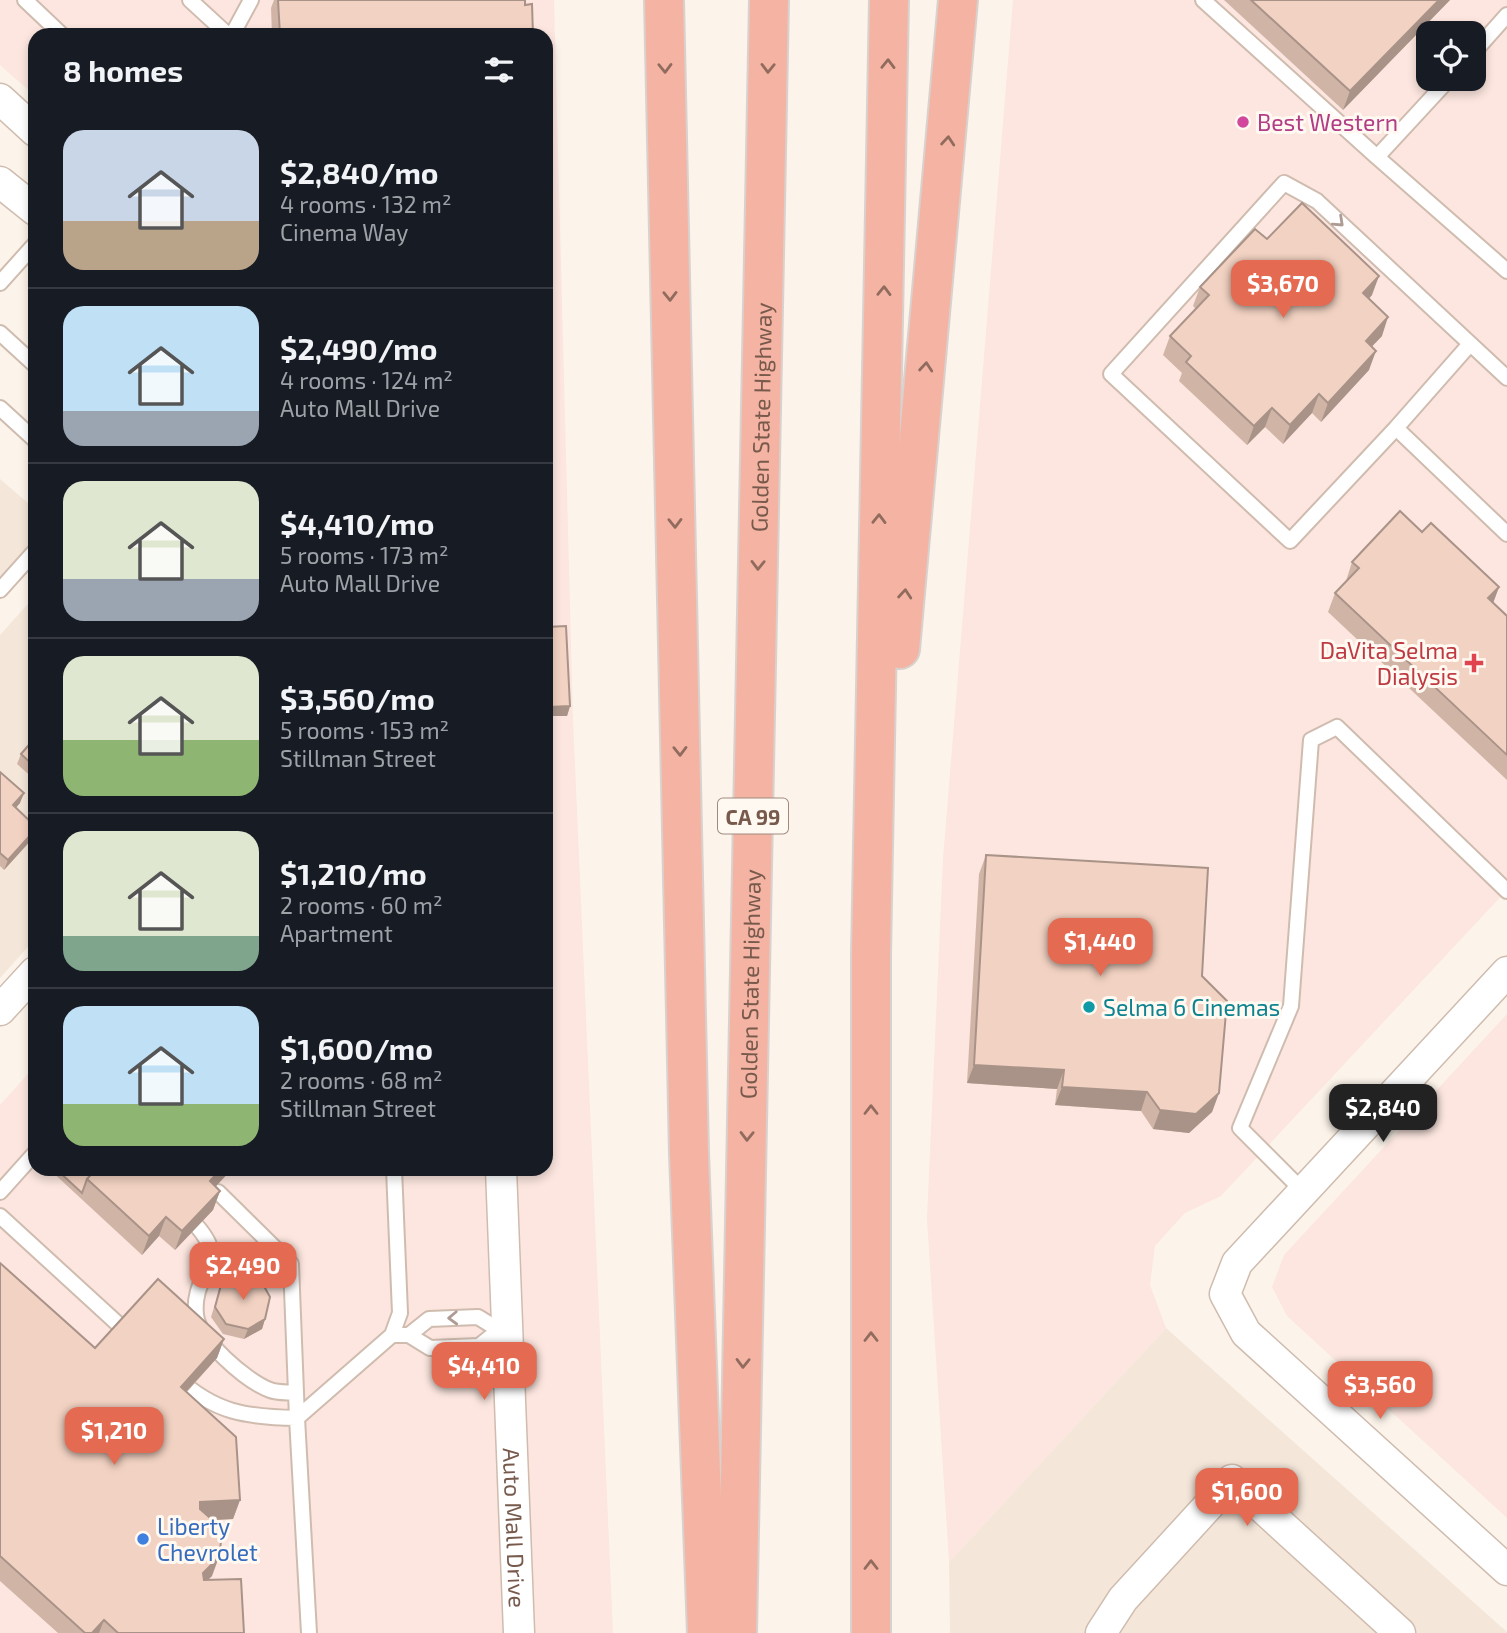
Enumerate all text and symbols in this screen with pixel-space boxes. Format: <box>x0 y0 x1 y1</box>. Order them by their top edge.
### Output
map controls <box>1416 21 1486 91</box>
button: locate <box>1416 21 1486 91</box>
icon: filters <box>480 51 518 89</box>
text: 8 homes <box>63 52 183 88</box>
one-way arrow <box>880 58 896 68</box>
one-way arrow <box>658 63 673 74</box>
one-way arrow <box>760 63 775 74</box>
place label: Best Western <box>1257 108 1398 136</box>
marker: Best Western <box>1235 114 1251 130</box>
one-way arrow <box>940 135 955 146</box>
text: $2,840/mo <box>280 154 439 190</box>
icon: home <box>119 158 203 242</box>
text: 4 rooms · 132 m² <box>280 190 452 218</box>
one-way arrow <box>1331 214 1344 226</box>
text: Cinema Way <box>280 218 408 246</box>
pin: $3,670 <box>1226 260 1340 320</box>
text: $3,670 <box>1247 269 1319 297</box>
one-way arrow <box>876 285 891 296</box>
one-way arrow <box>662 291 678 301</box>
street label: Golden State Highway <box>745 302 777 532</box>
text: $2,490/mo <box>280 330 437 366</box>
icon: home <box>119 334 203 418</box>
one-way arrow <box>919 361 934 373</box>
text: 4 rooms · 124 m² <box>280 366 453 394</box>
text: Auto Mall Drive <box>280 394 440 422</box>
text: $4,410/mo <box>280 505 434 541</box>
icon: home <box>119 509 203 593</box>
one-way arrow <box>872 513 887 524</box>
one-way arrow <box>667 518 683 529</box>
text: 5 rooms · 173 m² <box>280 541 449 569</box>
one-way arrow <box>750 560 766 571</box>
text: Auto Mall Drive <box>280 569 440 597</box>
one-way arrow <box>897 588 912 599</box>
place label: DaVita Selma Dialysis <box>1320 636 1458 690</box>
marker: DaVita Selma Dialysis <box>1464 653 1484 673</box>
text: $3,560/mo <box>280 680 435 716</box>
icon: home <box>119 684 203 768</box>
text: 5 rooms · 153 m² <box>280 716 449 744</box>
text: Stillman Street <box>280 744 436 772</box>
one-way arrow <box>673 745 688 756</box>
road number: CA 99 <box>718 798 788 834</box>
text: $1,210/mo <box>280 855 427 891</box>
icon: home <box>119 859 203 943</box>
street label: Golden State Highway <box>733 869 766 1099</box>
text: 2 rooms · 60 m² <box>280 891 442 919</box>
pin: $1,440 <box>1043 918 1157 978</box>
text: Apartment <box>280 919 393 947</box>
text: $1,440 <box>1064 927 1136 955</box>
place label: Selma 6 Cinemas <box>1103 993 1280 1021</box>
marker: Selma 6 Cinemas <box>1081 999 1097 1015</box>
text: $1,600/mo <box>280 1030 433 1066</box>
icon: home <box>119 1034 203 1118</box>
text: 2 rooms · 68 m² <box>280 1066 443 1094</box>
pin: $2,840 <box>1326 1084 1440 1144</box>
text: $2,840 <box>1345 1093 1421 1121</box>
text: Stillman Street <box>280 1094 436 1122</box>
one-way arrow <box>863 1104 879 1115</box>
one-way arrow <box>739 1131 755 1141</box>
pin: $2,490 <box>186 1242 300 1302</box>
text: $2,490 <box>206 1251 280 1279</box>
one-way arrow <box>447 1311 458 1326</box>
one-way arrow <box>863 1332 879 1342</box>
pin: $4,410 <box>427 1342 541 1402</box>
text: $4,410 <box>448 1351 520 1379</box>
one-way arrow <box>735 1358 750 1369</box>
pin: $3,560 <box>1323 1362 1437 1421</box>
text: $3,560 <box>1344 1370 1416 1398</box>
pin: $1,210 <box>57 1408 171 1467</box>
text: $1,210 <box>81 1416 147 1444</box>
street label: Auto Mall Drive <box>498 1447 532 1608</box>
pin: $1,600 <box>1190 1468 1304 1528</box>
text: $1,600 <box>1211 1477 1283 1505</box>
place label: Liberty Chevrolet <box>157 1512 258 1566</box>
marker: Liberty Chevrolet <box>135 1531 151 1547</box>
one-way arrow <box>863 1559 879 1570</box>

